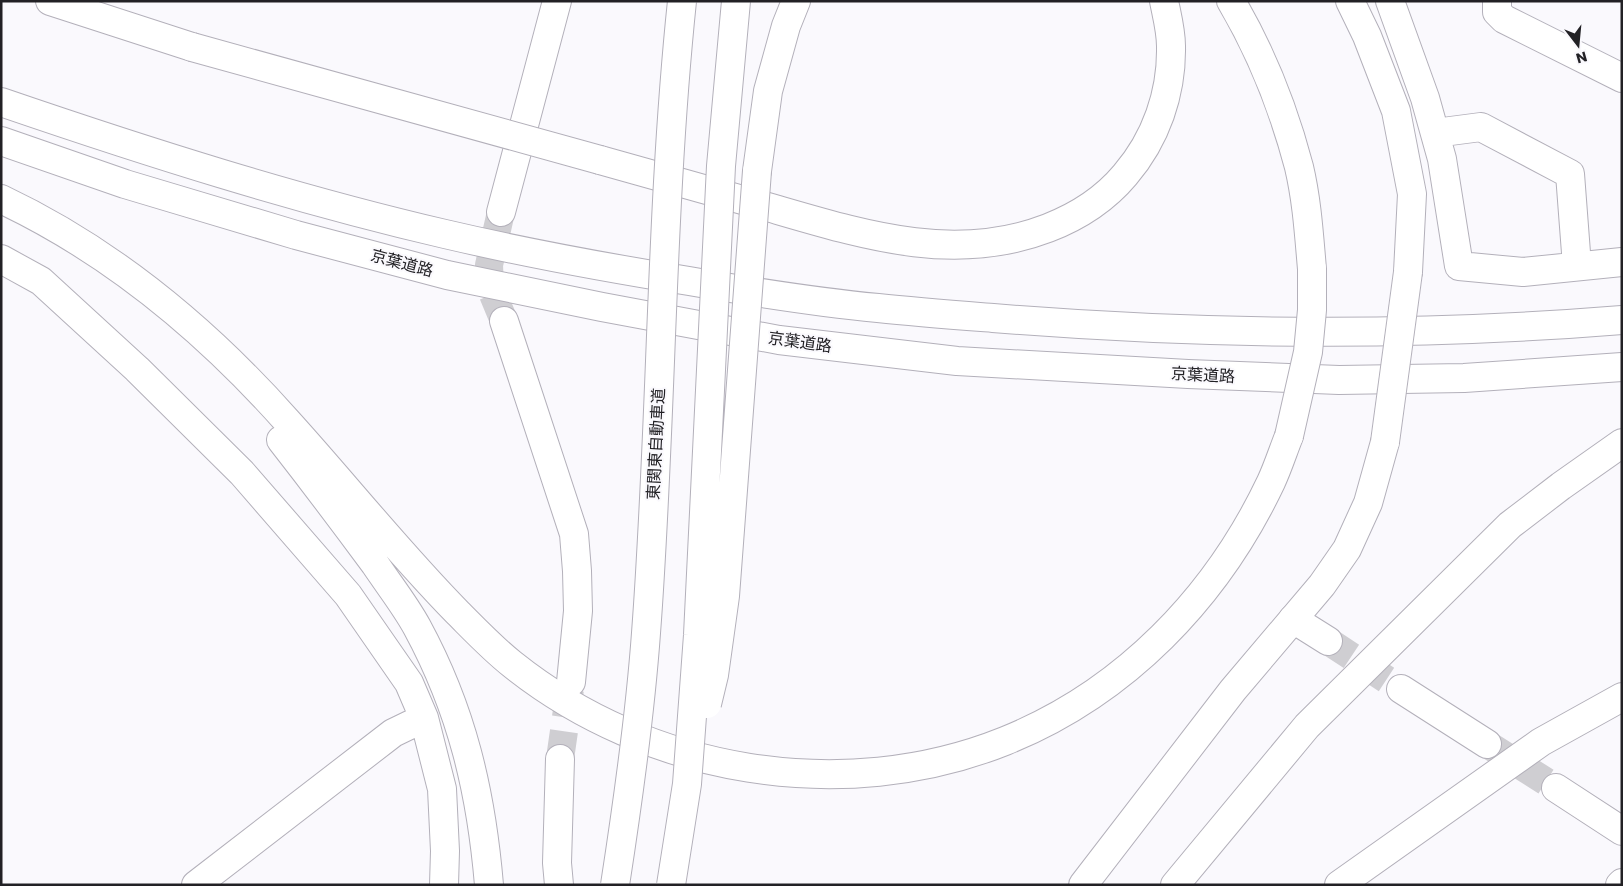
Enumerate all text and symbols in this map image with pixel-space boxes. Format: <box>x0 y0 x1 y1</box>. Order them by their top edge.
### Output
north arrow <box>1553 20 1603 70</box>
text: N <box>1574 46 1589 69</box>
street label: 京葉道路 <box>368 244 436 282</box>
street label: 京葉道路 <box>767 326 833 358</box>
street label: 京葉道路 <box>1170 362 1236 388</box>
street label: 東関東自動車道 <box>642 387 670 501</box>

